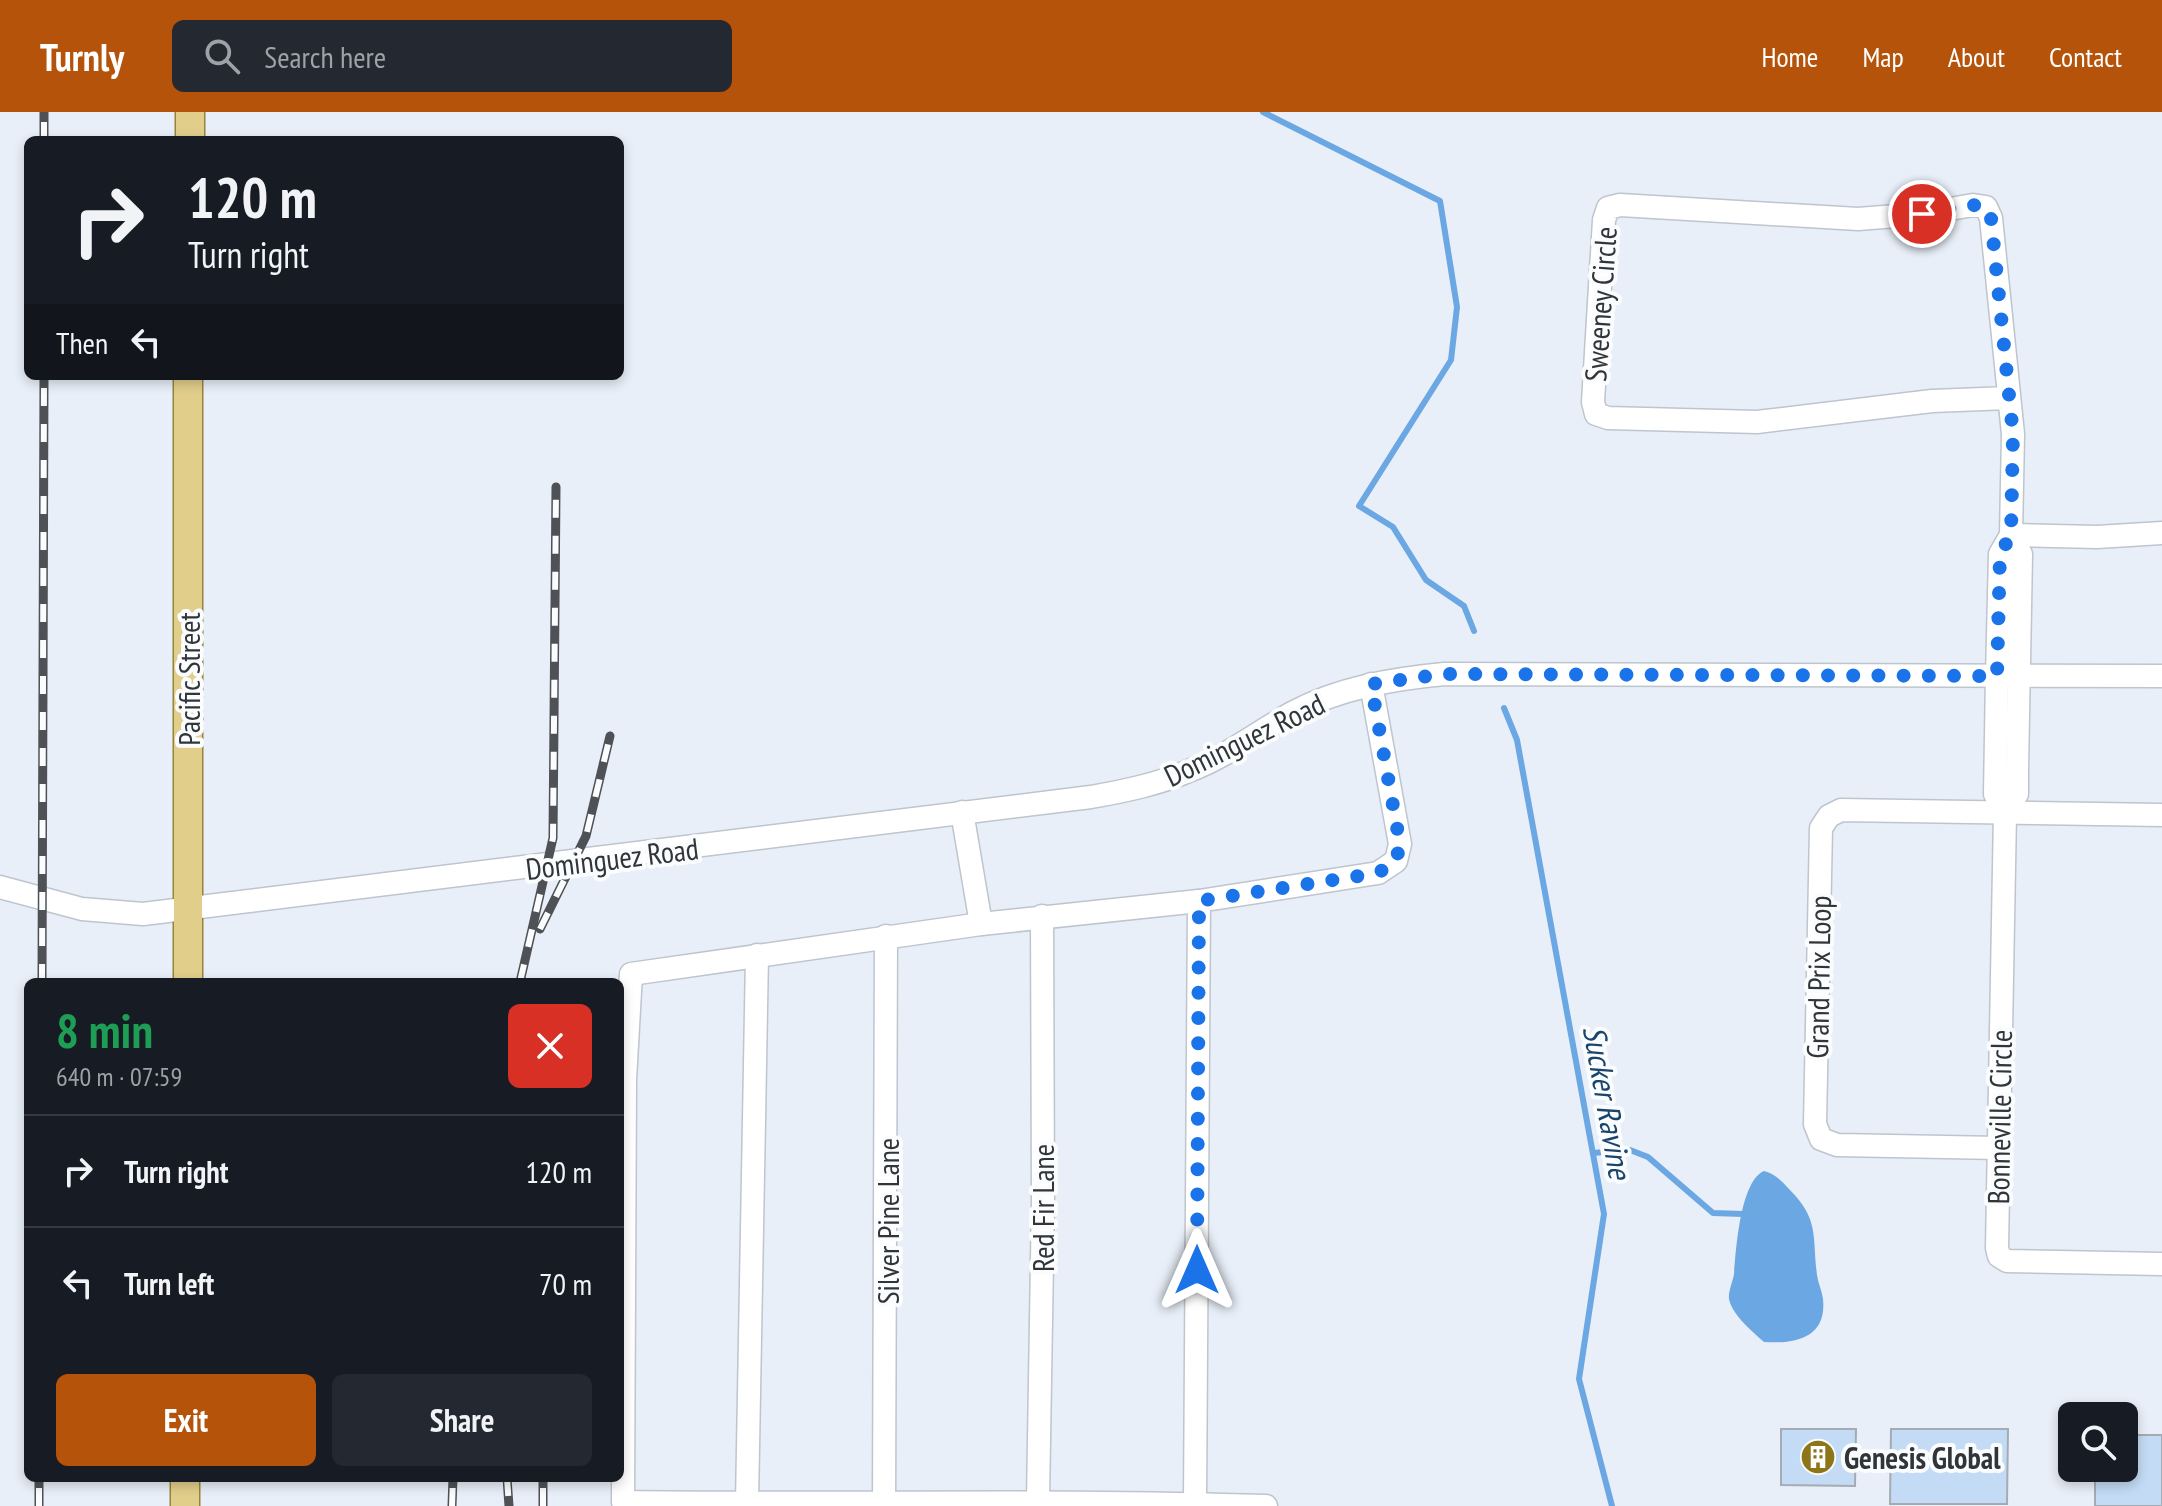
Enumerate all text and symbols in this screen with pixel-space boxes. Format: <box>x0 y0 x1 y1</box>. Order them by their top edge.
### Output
search box <box>172 20 732 92</box>
text: Turnly <box>40 32 124 81</box>
icon: search <box>200 34 244 78</box>
text: Search here <box>264 37 386 76</box>
text: Home <box>1762 38 1818 75</box>
text: Map <box>1862 38 1904 75</box>
text: About <box>1948 38 2005 75</box>
text: Contact <box>2049 38 2122 75</box>
text: 120 m <box>188 161 317 233</box>
icon: right <box>56 168 160 272</box>
pin <box>1888 180 1956 248</box>
icon: arrive <box>1900 192 1944 236</box>
street label: Sweeney Circle <box>1575 225 1625 383</box>
text: Turn right <box>188 231 309 278</box>
icon: left <box>124 320 168 364</box>
text: Then <box>56 323 108 362</box>
street label: Pacific Street <box>169 611 208 746</box>
street label: Dominguez Road <box>1157 683 1331 795</box>
street label: Dominguez Road <box>523 828 701 888</box>
street label: Grand Prix Loop <box>1797 895 1839 1059</box>
text: 8 min <box>56 999 153 1061</box>
button: close <box>508 1004 592 1088</box>
water label: Sucker Ravine <box>1574 1022 1642 1184</box>
street label: Bonneville Circle <box>1978 1029 2020 1205</box>
text: 640 m · 07:59 <box>56 1060 182 1093</box>
street label: Silver Pine Lane <box>868 1138 907 1304</box>
street label: Red Fir Lane <box>1023 1144 1062 1272</box>
icon: right <box>56 1149 100 1193</box>
text: Turn right <box>124 1152 228 1191</box>
text: 120 m <box>526 1152 592 1191</box>
position arrow <box>1155 1228 1239 1312</box>
icon: left <box>56 1261 100 1305</box>
text: Turn left <box>124 1264 214 1303</box>
text: 70 m <box>539 1264 592 1303</box>
button: Exit <box>56 1374 316 1466</box>
button: Share <box>332 1374 592 1466</box>
map controls <box>2058 1402 2138 1482</box>
button: search <box>2058 1402 2138 1482</box>
building icon: Genesis Global <box>1799 1438 1837 1476</box>
place label: Genesis Global <box>1844 1438 2001 1477</box>

